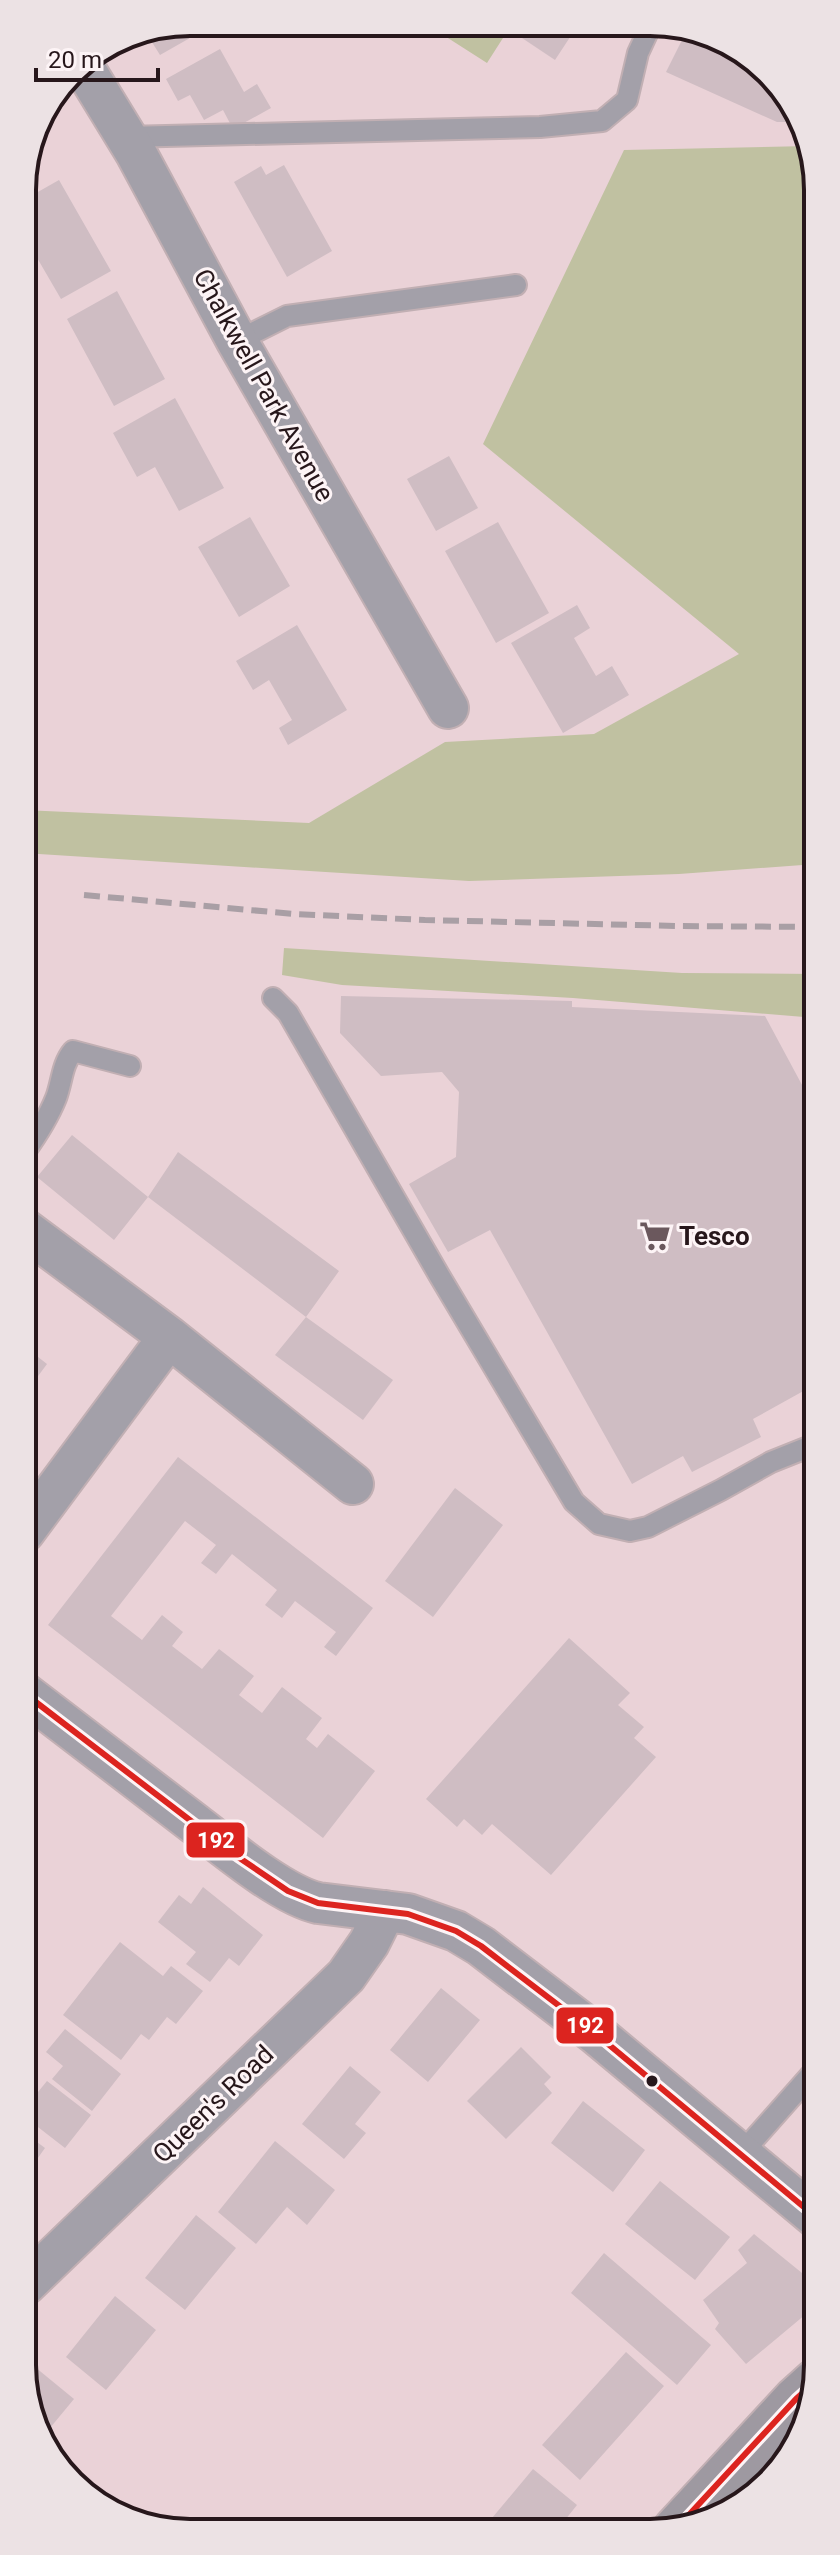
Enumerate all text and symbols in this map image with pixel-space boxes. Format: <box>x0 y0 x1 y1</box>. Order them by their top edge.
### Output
scale bar <box>36 32 158 82</box>
text: 20 m <box>48 46 102 74</box>
street label: Chalkwell Park Avenue <box>188 264 340 506</box>
supermarket icon: Tesco <box>638 1219 672 1253</box>
place label: Tesco <box>679 1221 750 1251</box>
line badge: 192 <box>185 1821 246 1859</box>
text: 192 <box>197 1828 235 1853</box>
line badge: 192 <box>555 2006 615 2045</box>
text: 192 <box>566 2013 604 2038</box>
street label: Queen's Road <box>147 2039 279 2169</box>
unlabelled marker <box>644 2073 660 2089</box>

